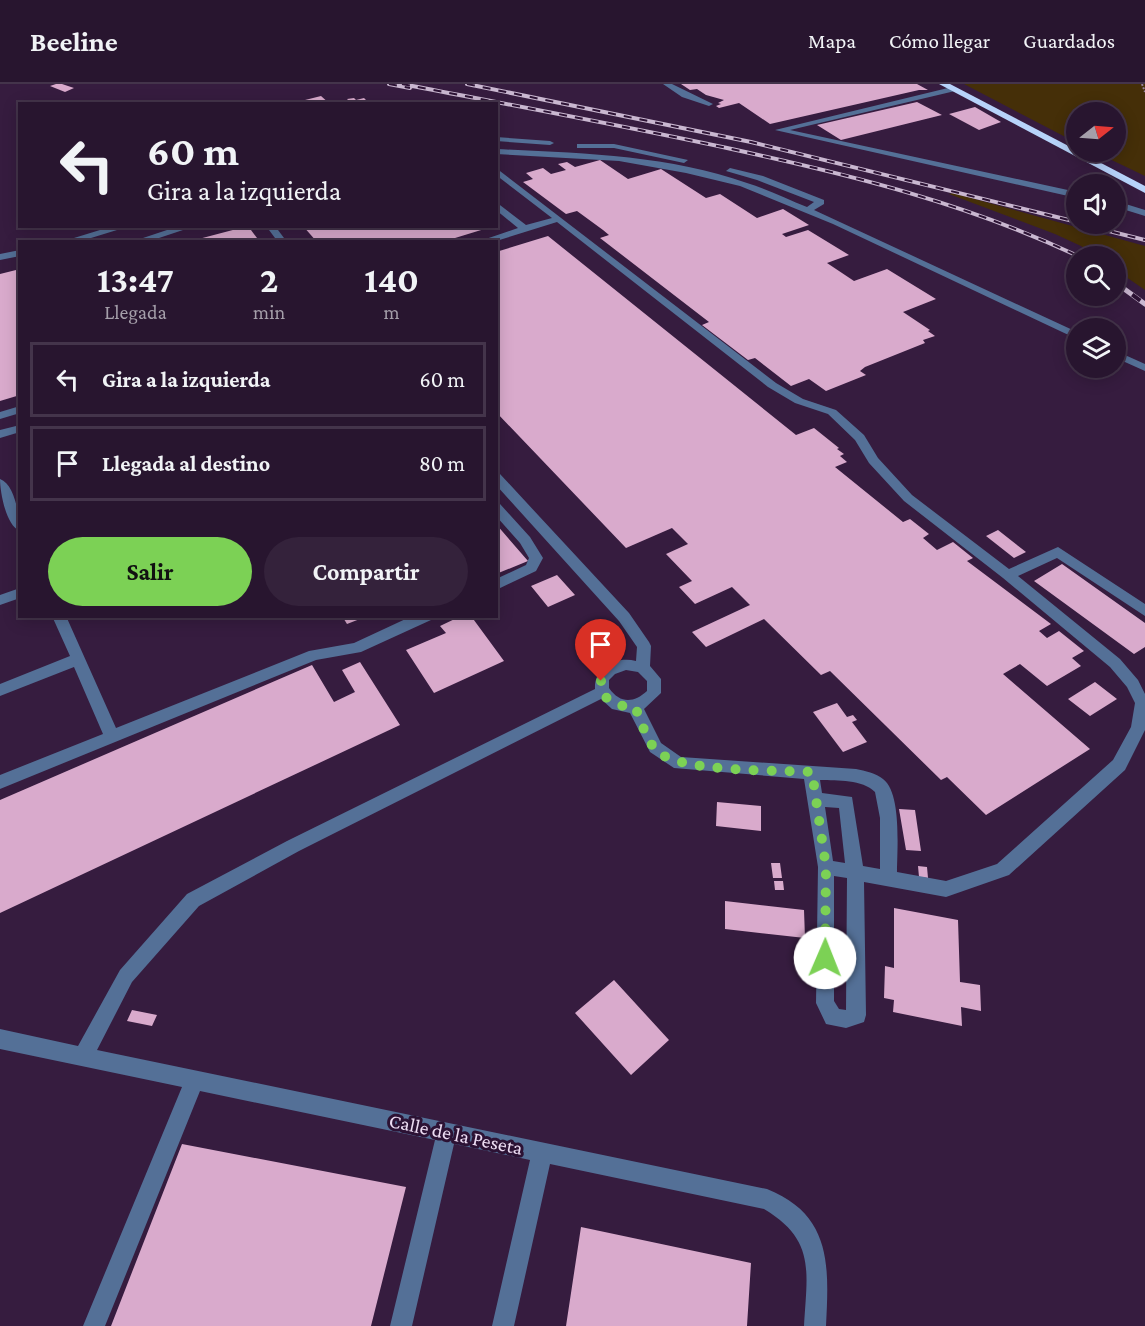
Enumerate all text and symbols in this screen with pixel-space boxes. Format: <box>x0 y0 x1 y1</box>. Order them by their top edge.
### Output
text: Beeline <box>30 26 118 57</box>
text: Mapa <box>808 29 856 53</box>
text: Cómo llegar <box>889 29 990 53</box>
text: Guardados <box>1023 29 1115 53</box>
north arrow <box>1066 102 1126 162</box>
map controls <box>1066 102 1126 378</box>
icon: left <box>48 126 126 204</box>
text: 60 m <box>147 127 239 174</box>
button: sound <box>1066 174 1126 234</box>
text: Gira a la izquierda <box>147 176 341 206</box>
button: search <box>1066 246 1126 306</box>
text: 13:47 <box>97 260 174 300</box>
text: 2 <box>260 260 278 300</box>
text: 140 <box>364 260 419 300</box>
text: Llegada <box>104 301 167 323</box>
text: min <box>253 301 285 323</box>
text: m <box>384 301 400 323</box>
button: layers <box>1066 318 1126 378</box>
icon: left <box>51 363 84 396</box>
text: Gira a la izquierda <box>102 367 271 392</box>
text: 60 m <box>420 367 465 392</box>
icon: arrive <box>51 447 84 480</box>
text: Llegada al destino <box>102 451 270 476</box>
text: 80 m <box>419 451 465 476</box>
button: Salir <box>48 537 252 606</box>
button: Compartir <box>264 537 468 606</box>
pin <box>575 619 626 681</box>
icon: arrive <box>584 628 617 661</box>
position arrow <box>793 926 857 990</box>
street label: Calle de la Peseta <box>387 1109 525 1159</box>

